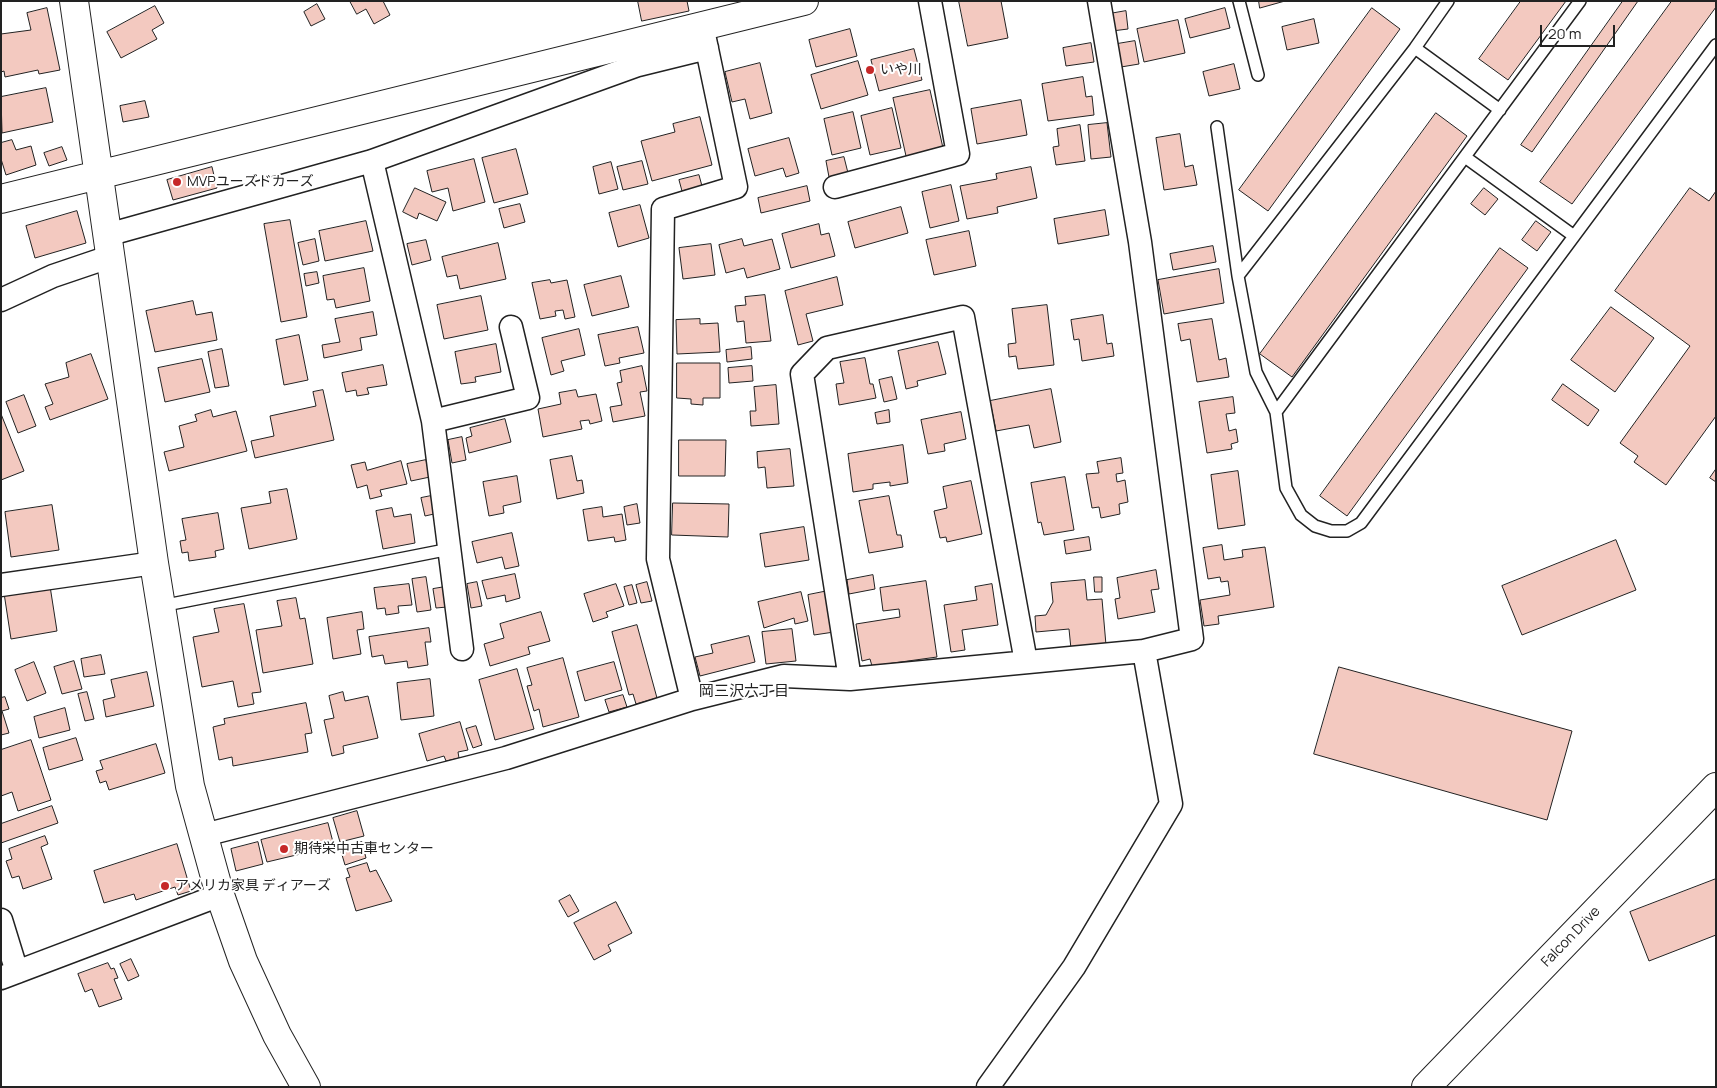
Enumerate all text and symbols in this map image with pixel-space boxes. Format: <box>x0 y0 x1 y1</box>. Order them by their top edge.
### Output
scale bar <box>1542 15 1617 47</box>
text: 20 m <box>1548 23 1581 44</box>
place label: いや川 <box>880 62 922 78</box>
marker: いや川 <box>864 64 876 76</box>
place label: MVPユーズドカーズ <box>187 174 314 190</box>
marker: MVPユーズドカーズ <box>171 176 183 188</box>
district label: 岡三沢六丁目 <box>699 683 789 701</box>
place label: 期待栄中古車センター <box>294 841 434 857</box>
marker: 期待栄中古車センター <box>278 843 290 855</box>
place label: アメリカ家具 ディアーズ <box>175 878 331 894</box>
marker: アメリカ家具 ディアーズ <box>159 880 171 892</box>
street label: Falcon Drive <box>1538 903 1604 971</box>

